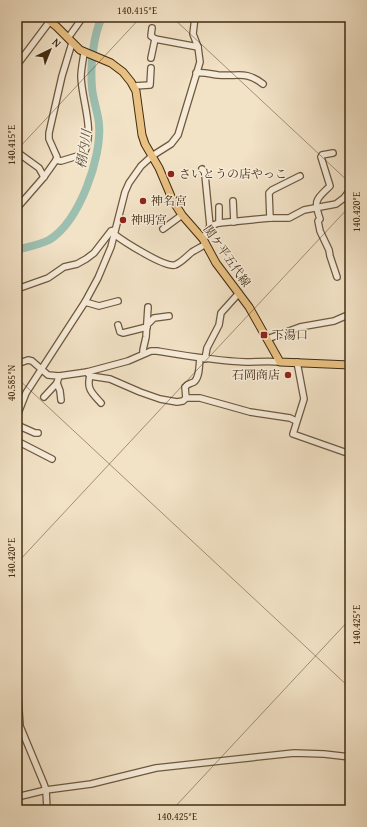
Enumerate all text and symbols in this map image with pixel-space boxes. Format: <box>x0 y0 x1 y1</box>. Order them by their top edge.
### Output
text: 140.415°E <box>117 3 157 18</box>
north arrow <box>30 30 70 70</box>
text: N <box>49 34 65 51</box>
text: 140.415°E <box>4 125 19 165</box>
water label: 栩内川 <box>71 126 96 170</box>
place label: さいとうの店やっこ <box>179 165 287 182</box>
marker: さいとうの店やっこ <box>166 169 176 179</box>
place label: 神名宮 <box>151 192 187 209</box>
text: 140.420°E <box>349 192 364 232</box>
marker: 神名宮 <box>138 196 148 206</box>
place label: 神明宮 <box>131 211 167 228</box>
marker: 神明宮 <box>118 215 128 225</box>
street label: 関ケ平五代線 <box>200 221 255 290</box>
place label: 下湯口 <box>272 326 308 343</box>
marker: 下湯口 <box>259 330 269 340</box>
text: 40.585°N <box>4 364 19 401</box>
place label: 石岡商店 <box>232 366 280 383</box>
marker: 石岡商店 <box>283 370 293 380</box>
text: 140.420°E <box>4 538 19 578</box>
text: 140.425°E <box>349 605 364 645</box>
text: 140.425°E <box>157 809 197 824</box>

